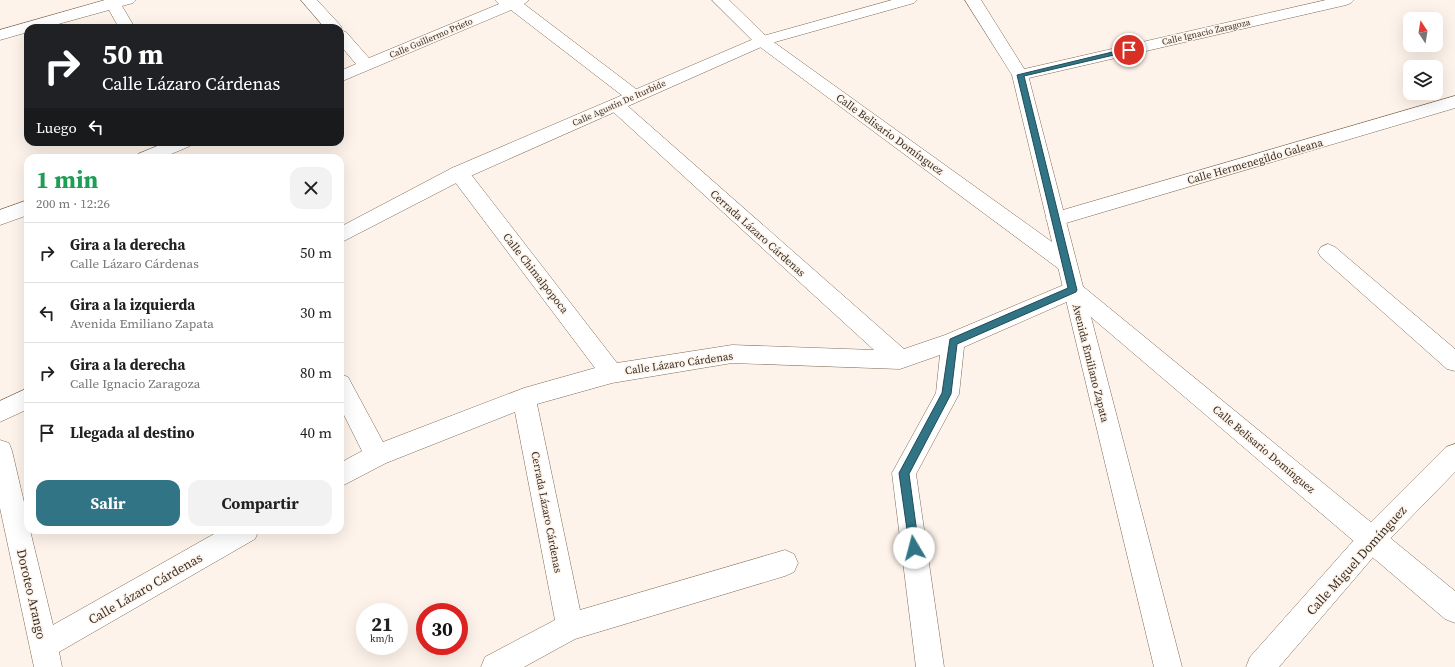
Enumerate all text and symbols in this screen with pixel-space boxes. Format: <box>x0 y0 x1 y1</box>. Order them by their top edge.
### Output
north arrow <box>1403 12 1443 52</box>
map controls <box>1403 12 1443 100</box>
street label: Calle Guillermo Prieto <box>387 15 475 61</box>
street label: Calle Ignacio Zaragoza <box>1161 16 1252 48</box>
pin <box>1112 33 1146 67</box>
text: 50 m <box>102 35 164 73</box>
icon: arrive <box>1118 39 1140 61</box>
icon: right <box>36 40 88 92</box>
button: layers <box>1403 60 1443 100</box>
text: Calle Lázaro Cárdenas <box>102 71 280 96</box>
street label: Calle Agustín De Iturbide <box>570 77 668 129</box>
street label: Calle Belisario Domínguez <box>833 90 946 179</box>
icon: left <box>85 116 107 138</box>
text: Luego <box>36 117 77 138</box>
street label: Calle Hermenegildo Galeana <box>1186 135 1325 188</box>
text: 1 min <box>36 163 98 196</box>
button: close <box>290 167 332 209</box>
street label: Cerrada Lázaro Cárdenas <box>707 187 809 280</box>
text: 200 m · 12:26 <box>36 195 110 212</box>
street label: Calle Chimalpopoca <box>499 230 572 317</box>
text: Gira a la derecha <box>70 234 185 255</box>
icon: right <box>36 242 58 264</box>
text: 50 m <box>300 242 332 263</box>
text: Calle Lázaro Cárdenas <box>70 255 199 272</box>
text: Gira a la izquierda <box>70 294 195 315</box>
icon: left <box>36 302 58 324</box>
text: 30 m <box>300 302 332 323</box>
street label: Avenida Emiliano Zapata <box>1069 302 1113 424</box>
text: Avenida Emiliano Zapata <box>70 315 214 332</box>
street label: Calle Lázaro Cárdenas <box>624 348 734 379</box>
text: Gira a la derecha <box>70 354 185 375</box>
icon: right <box>36 362 58 384</box>
text: 80 m <box>300 362 332 383</box>
text: Calle Ignacio Zaragoza <box>70 375 200 392</box>
street label: Calle Belisario Domínguez <box>1209 402 1318 497</box>
icon: arrive <box>36 422 58 444</box>
text: Llegada al destino <box>70 422 195 443</box>
text: 40 m <box>300 422 332 443</box>
street label: Cerrada Lázaro Cárdenas <box>527 450 566 574</box>
button: Salir <box>36 480 180 526</box>
button: Compartir <box>188 480 332 526</box>
street label: Calle Miguel Domínguez <box>1303 502 1410 619</box>
position arrow <box>893 527 935 569</box>
street label: Doroteo Arango <box>13 547 50 641</box>
street label: Calle Lázaro Cárdenas <box>85 549 206 628</box>
speed limit sign: 30 <box>416 603 468 655</box>
text: 21 <box>371 610 393 638</box>
text: km/h <box>370 632 394 645</box>

